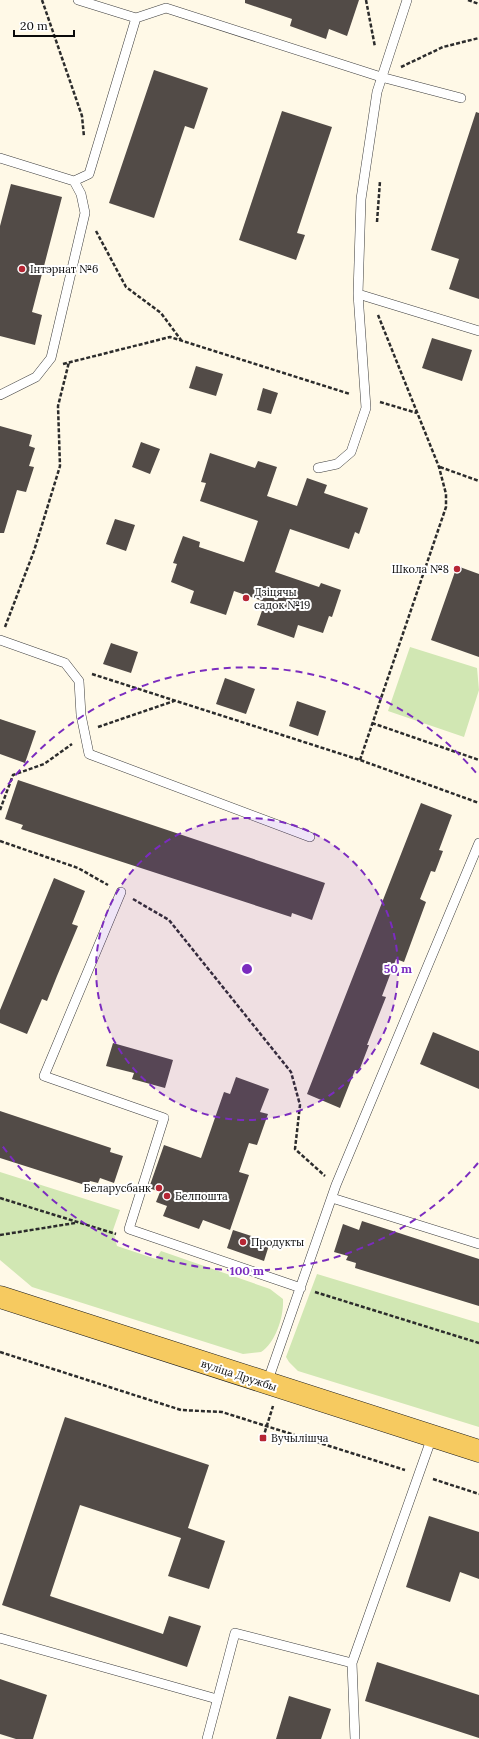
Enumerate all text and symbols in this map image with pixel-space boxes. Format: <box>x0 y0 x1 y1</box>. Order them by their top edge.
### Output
scale bar <box>14 12 74 38</box>
text: 20 m <box>20 18 48 33</box>
place label: Інтэрнат №6 <box>30 262 98 276</box>
marker: Інтэрнат №6 <box>17 264 27 274</box>
place label: Школа №8 <box>392 562 449 576</box>
marker: Школа №8 <box>452 564 462 574</box>
place label: Дзіцячы садок №19 <box>254 585 310 612</box>
marker: Дзіцячы садок №19 <box>241 593 251 603</box>
text: 50 m <box>384 961 412 976</box>
centre of rings <box>240 962 254 976</box>
place label: Беларусбанк <box>84 1181 151 1195</box>
marker: Беларусбанк <box>154 1183 164 1193</box>
place label: Белпошта <box>175 1189 228 1203</box>
marker: Белпошта <box>162 1191 172 1201</box>
place label: Продукты <box>251 1235 304 1249</box>
marker: Продукты <box>238 1237 248 1247</box>
text: 100 m <box>230 1263 264 1278</box>
street label: вуліца Дружбы <box>199 1356 279 1394</box>
place label: Вучылішча <box>271 1431 329 1445</box>
marker: Вучылішча <box>258 1433 268 1443</box>

